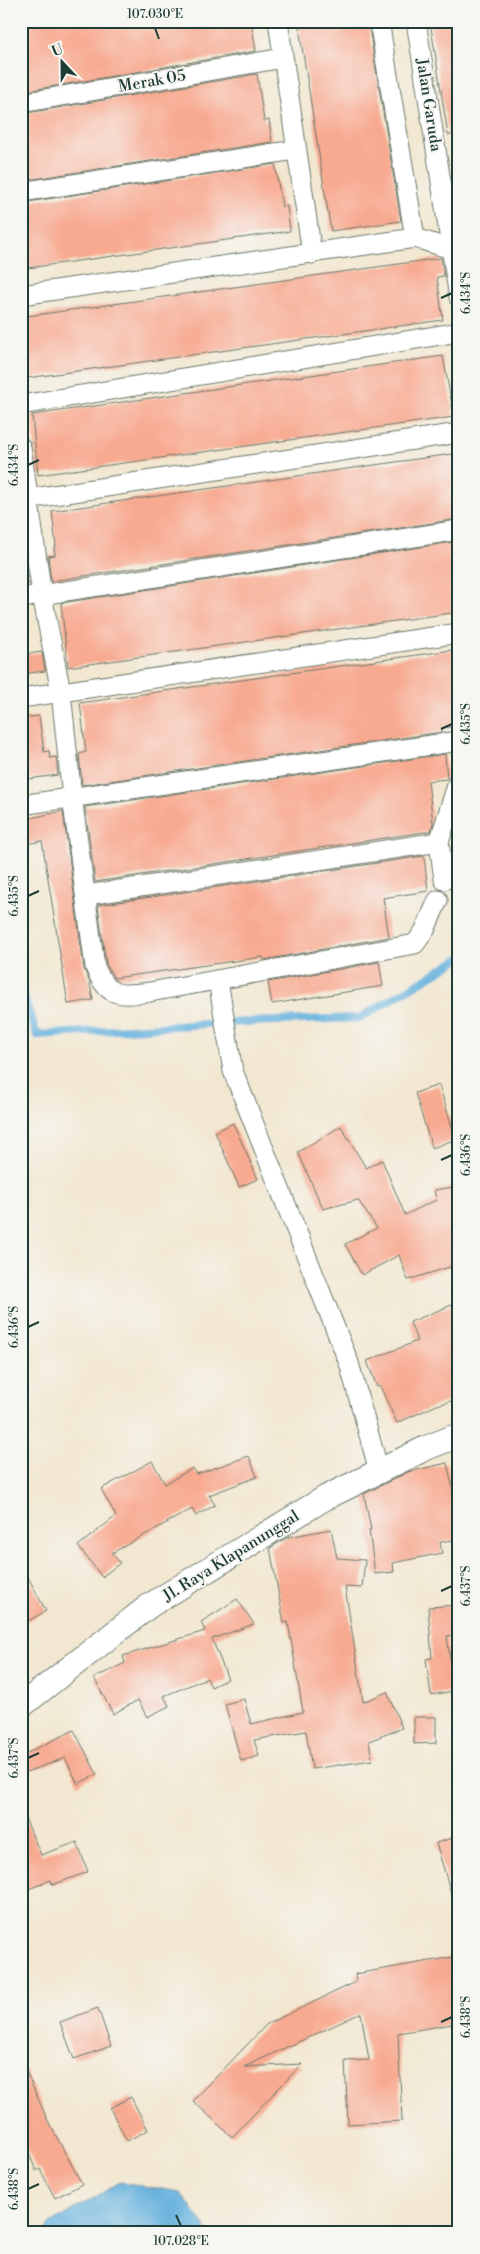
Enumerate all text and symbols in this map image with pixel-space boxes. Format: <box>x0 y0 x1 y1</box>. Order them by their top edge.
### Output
text: 107.030°E <box>127 7 183 22</box>
north arrow <box>38 38 88 88</box>
text: U <box>49 40 66 61</box>
street label: Jalan Garuda <box>412 56 446 154</box>
street label: Merak 05 <box>117 65 188 97</box>
text: 6.434°S <box>459 272 474 314</box>
text: 6.434°S <box>7 444 22 486</box>
text: 6.435°S <box>459 703 474 745</box>
text: 6.435°S <box>7 875 22 917</box>
text: 6.436°S <box>459 1134 474 1176</box>
text: 6.436°S <box>7 1306 22 1348</box>
street label: Jl. Raya Klapanunggal <box>158 1506 303 1607</box>
text: 6.437°S <box>459 1565 474 1606</box>
text: 6.437°S <box>7 1737 22 1778</box>
text: 6.438°S <box>459 1996 474 2038</box>
text: 6.438°S <box>7 2168 22 2210</box>
text: 107.028°E <box>153 2234 209 2249</box>

